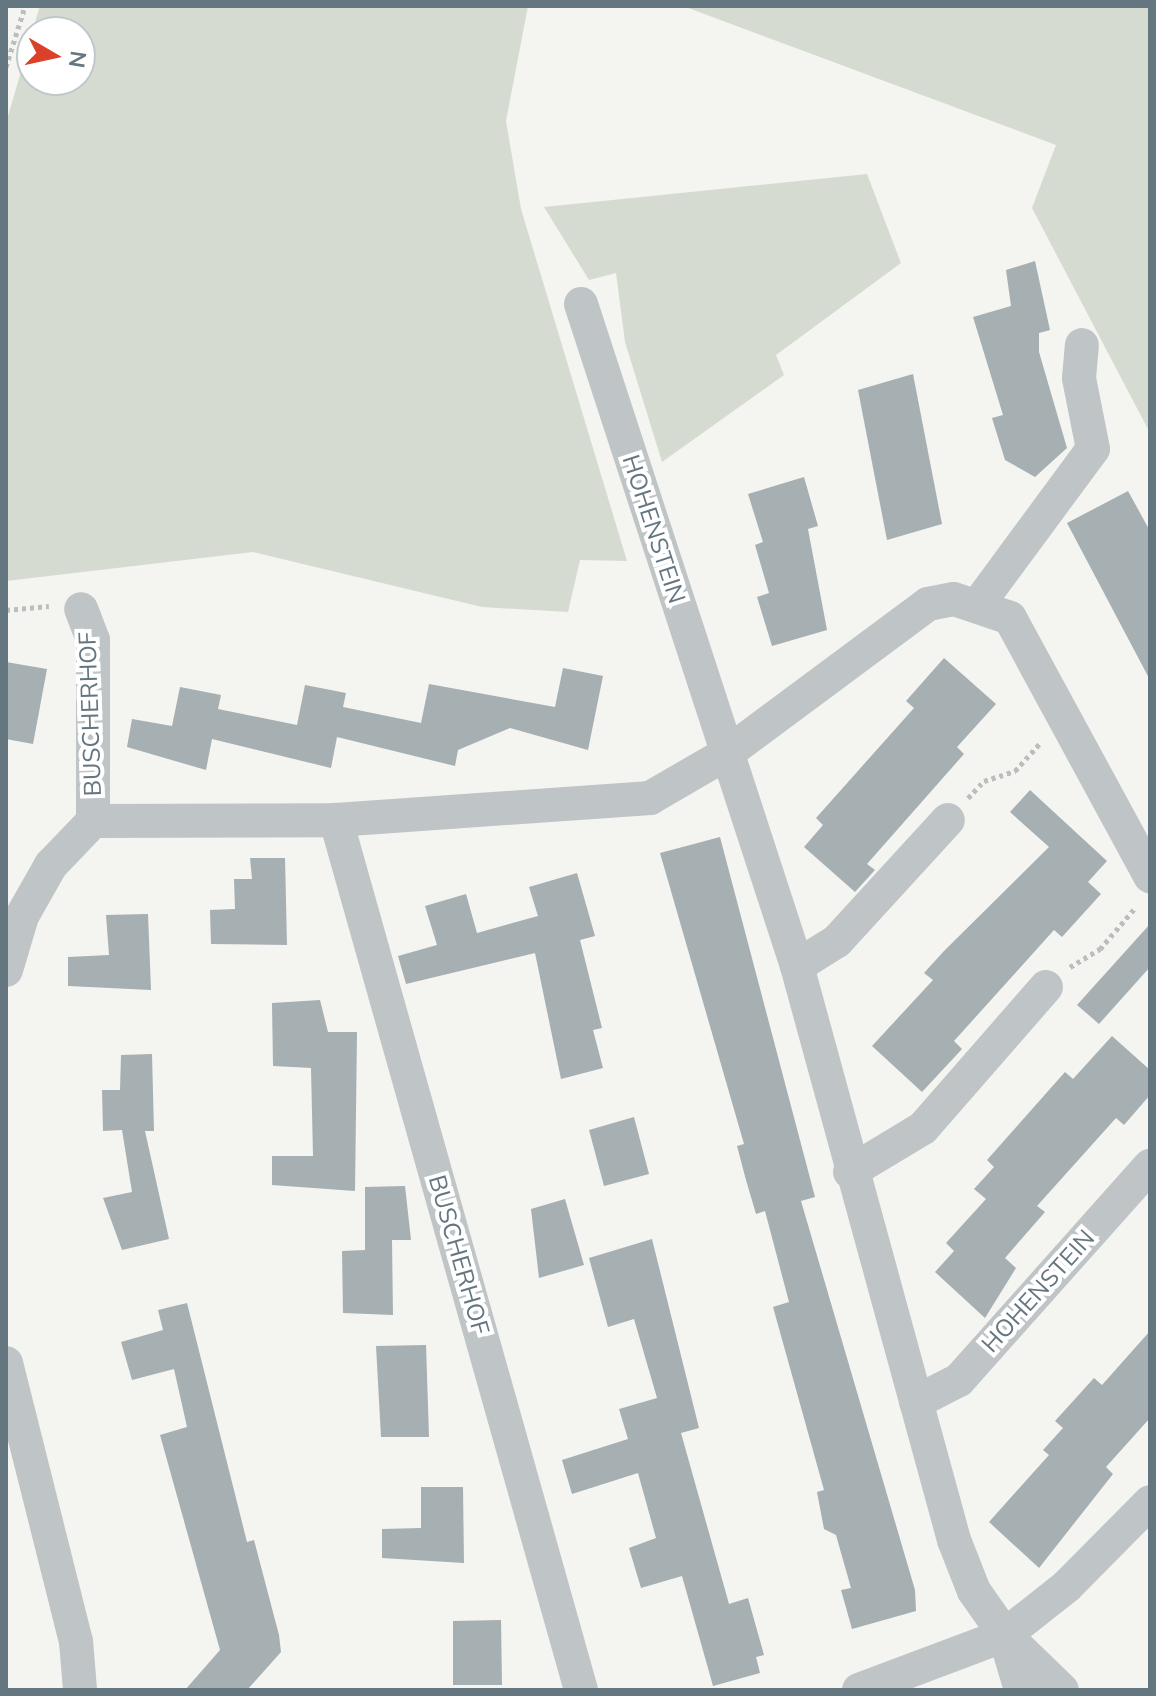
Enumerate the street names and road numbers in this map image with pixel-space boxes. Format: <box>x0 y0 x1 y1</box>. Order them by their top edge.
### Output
street label: HOHENSTEIN <box>616 451 692 607</box>
street label: BUSCHERHOF <box>73 631 107 797</box>
street label: BUSCHERHOF <box>422 1172 496 1338</box>
street label: HOHENSTEIN <box>976 1224 1100 1358</box>

